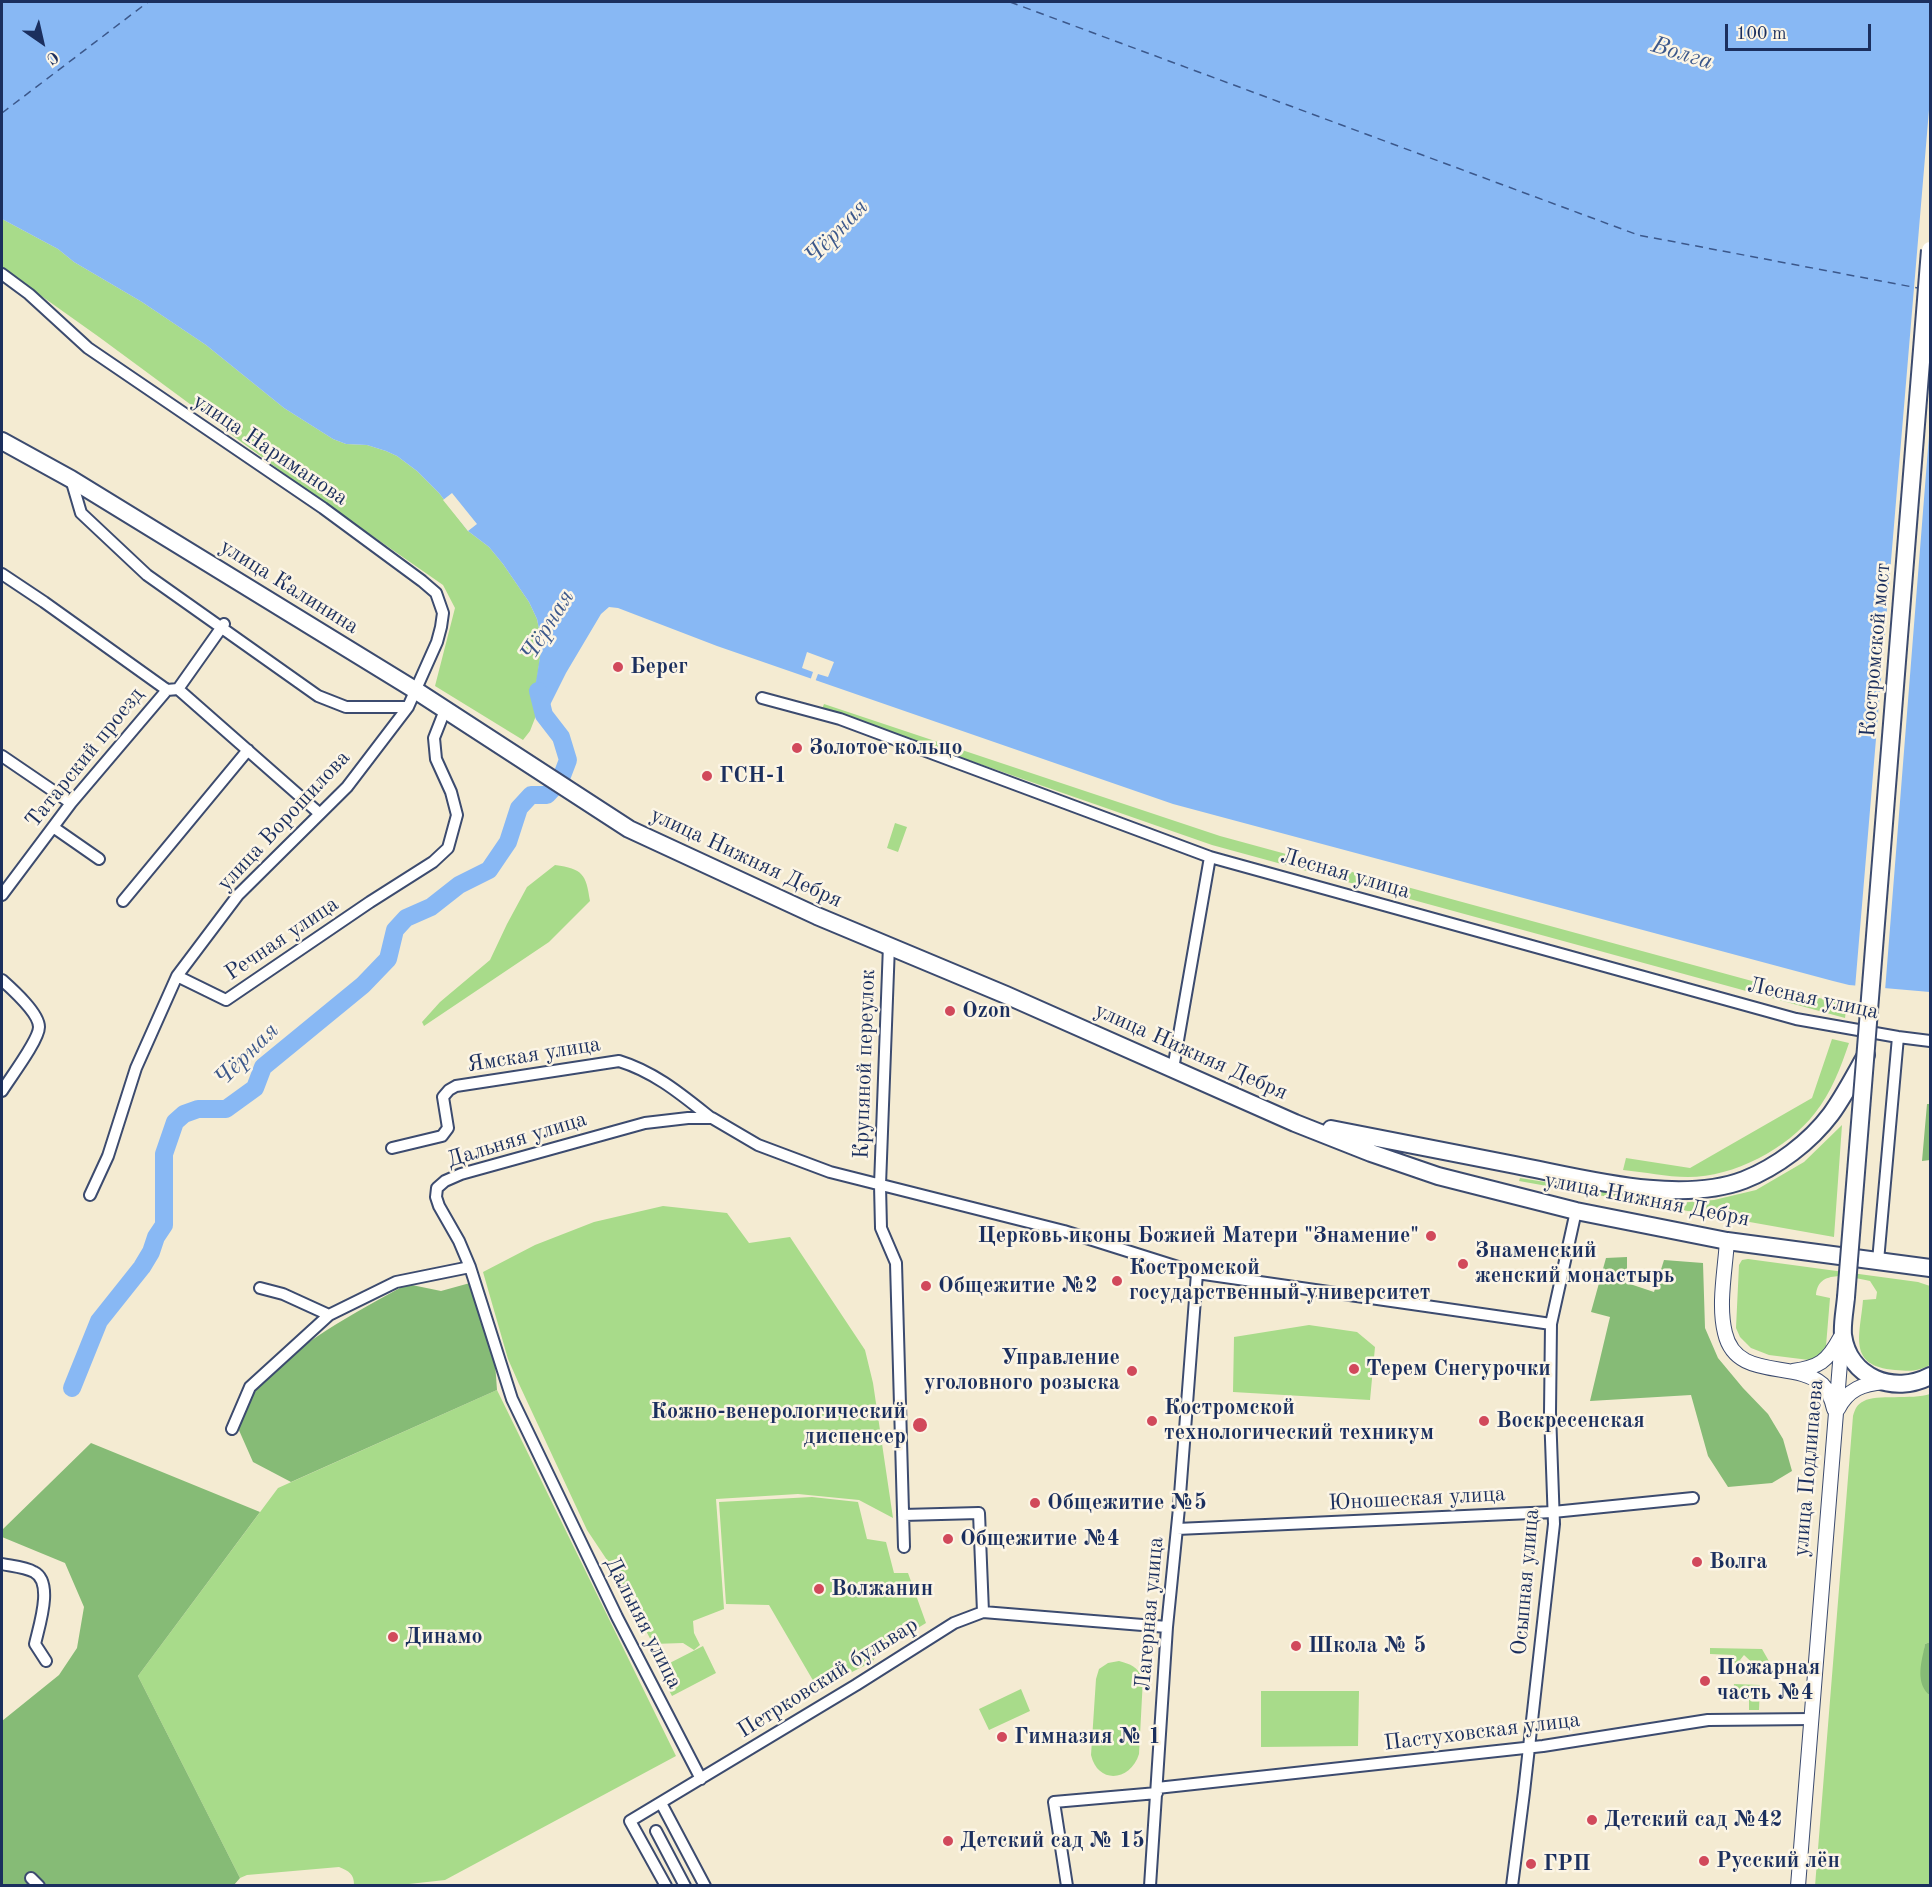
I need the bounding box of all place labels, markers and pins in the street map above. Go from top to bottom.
place label: Берег [630,654,688,680]
marker: Берег [611,660,625,674]
place label: Золотое кольцо [809,735,963,761]
marker: Золотое кольцо [790,741,804,755]
place label: ГСН-1 [719,763,787,789]
marker: ГСН-1 [700,769,714,783]
place label: Ozon [962,998,1011,1024]
marker: Ozon [943,1004,957,1018]
place label: Церковь иконы Божией Матери "Знамение" [977,1223,1419,1249]
marker: Церковь иконы Божией Матери "Знамение" [1424,1229,1438,1243]
place label: Знаменский женский монастырь [1475,1238,1674,1290]
place label: Костромской государственный университет [1129,1255,1430,1306]
marker: Знаменский женский монастырь [1456,1257,1470,1271]
place label: Общежитие №2 [938,1273,1098,1299]
marker: Костромской государственный университет [1110,1274,1124,1288]
marker: Общежитие №2 [919,1279,933,1293]
place label: Управление уголовного розыска [924,1345,1120,1396]
place label: Терем Cнегурочки [1366,1356,1551,1382]
marker: Терем Cнегурочки [1347,1362,1361,1376]
marker: Управление уголовного розыска [1125,1364,1139,1378]
place label: Костромской технологический техникум [1164,1395,1434,1446]
place label: Кожно-венерологический диспенсер [651,1399,906,1450]
place label: Воскресенская [1496,1408,1645,1434]
marker: Костромской технологический техникум [1145,1414,1159,1428]
marker: Воскресенская [1477,1414,1491,1428]
marker: Кожно-венерологический диспенсер [911,1416,929,1434]
place label: Общежитие №5 [1047,1490,1207,1516]
marker: Общежитие №5 [1028,1496,1042,1510]
place label: Общежитие №4 [960,1526,1120,1552]
marker: Общежитие №4 [941,1532,955,1546]
place label: Волга [1709,1549,1767,1575]
marker: Волга [1690,1555,1704,1569]
place label: Волжанин [831,1576,933,1602]
marker: Волжанин [812,1582,826,1596]
place label: Динамо [405,1624,483,1650]
marker: Динамо [386,1630,400,1644]
place label: Школа № 5 [1308,1633,1426,1659]
marker: Школа № 5 [1289,1639,1303,1653]
place label: Пожарная часть №4 [1717,1655,1820,1706]
marker: Пожарная часть №4 [1698,1674,1712,1688]
place label: Гимназия № 1 [1014,1724,1161,1750]
marker: Гимназия № 1 [995,1730,1009,1744]
place label: Детский сад №42 [1604,1807,1783,1833]
marker: Детский сад №42 [1585,1813,1599,1827]
place label: Детский сад № 15 [960,1828,1145,1854]
marker: Детский сад № 15 [941,1834,955,1848]
place label: Русский лён [1716,1848,1840,1874]
place label: ГРП [1543,1851,1591,1877]
marker: Русский лён [1697,1854,1711,1868]
marker: ГРП [1524,1857,1538,1871]

